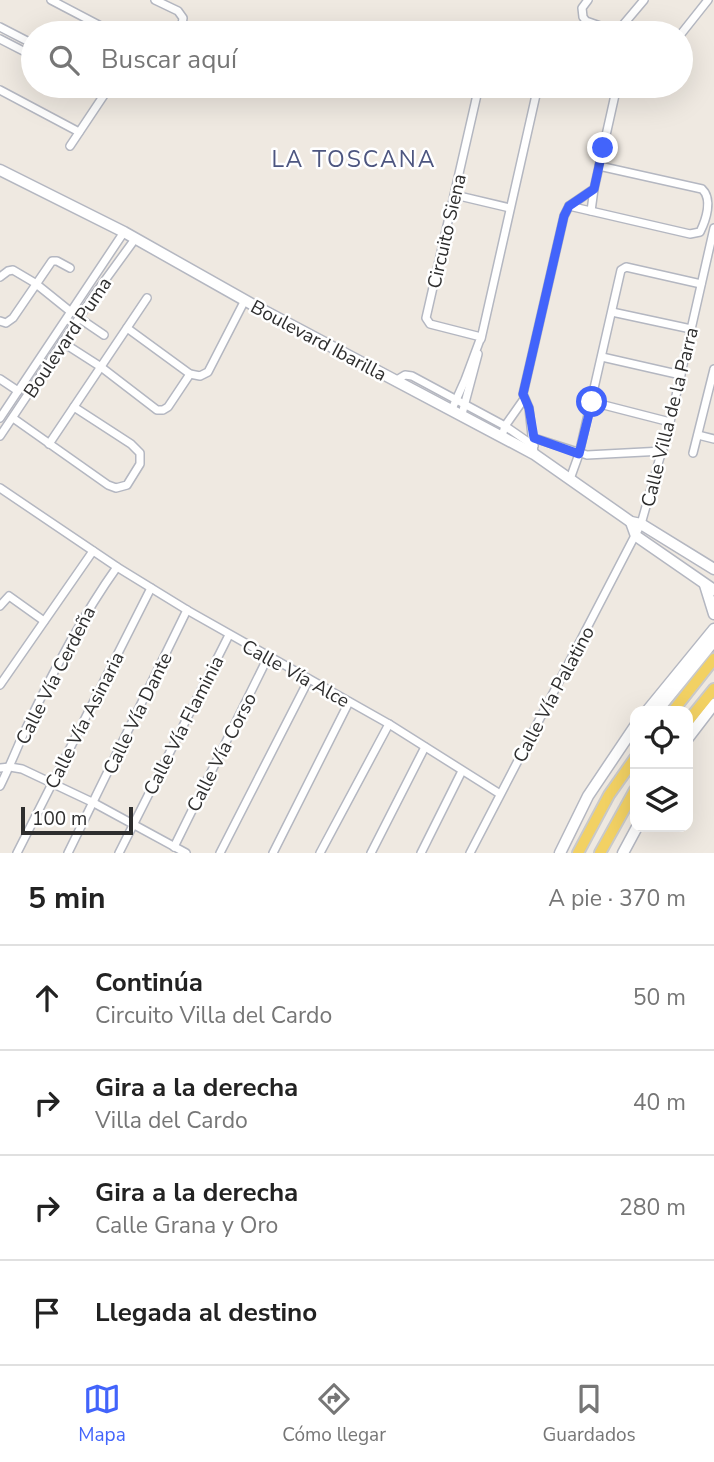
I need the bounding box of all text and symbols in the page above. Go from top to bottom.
search box [21,21,693,98]
icon: search [45,41,83,79]
text: Buscar aquí [101,42,237,77]
route end [587,132,618,163]
district label: LA TOSCANA [272,144,436,175]
street label: Circuito Siena [421,171,473,291]
street label: Boulevard Puma [18,272,118,403]
street label: Boulevard Ibarilla [246,294,391,388]
street label: Calle Villa de la Parra [635,325,705,510]
route start [576,386,607,417]
street label: Calle Vía Cerdeña [10,602,102,749]
street label: Calle Vía Palatino [507,622,601,767]
street label: Calle Vía Alce [237,634,354,714]
street label: Calle Vía Asinaria [39,647,131,793]
street label: Calle Vía Dante [97,648,179,779]
street label: Calle Vía Flaminia [138,651,230,800]
street label: Calle Vía Corso [181,689,263,816]
map controls [630,706,693,832]
button: locate [630,706,693,769]
button: layers [630,769,693,832]
scale bar [21,804,133,836]
text: 100 m [32,806,87,832]
text: 5 min [28,878,106,919]
text: A pie · 370 m [548,883,686,914]
text: Continúa [95,965,203,1000]
icon: ahead [28,979,66,1017]
text: 50 m [633,982,686,1013]
text: Circuito Villa del Cardo [95,1000,332,1031]
text: Gira a la derecha [95,1070,298,1105]
icon: right [28,1084,66,1122]
text: 40 m [633,1087,686,1118]
text: Villa del Cardo [95,1105,248,1136]
text: Gira a la derecha [95,1175,298,1210]
icon: right [28,1189,66,1227]
text: 280 m [619,1192,686,1223]
text: Calle Grana y Oro [95,1210,278,1241]
icon: arrive [28,1294,66,1332]
text: Llegada al destino [95,1295,317,1330]
tab: Mapa [78,1380,126,1448]
tab: Cómo llegar [282,1380,386,1448]
tab: Guardados [543,1380,636,1448]

